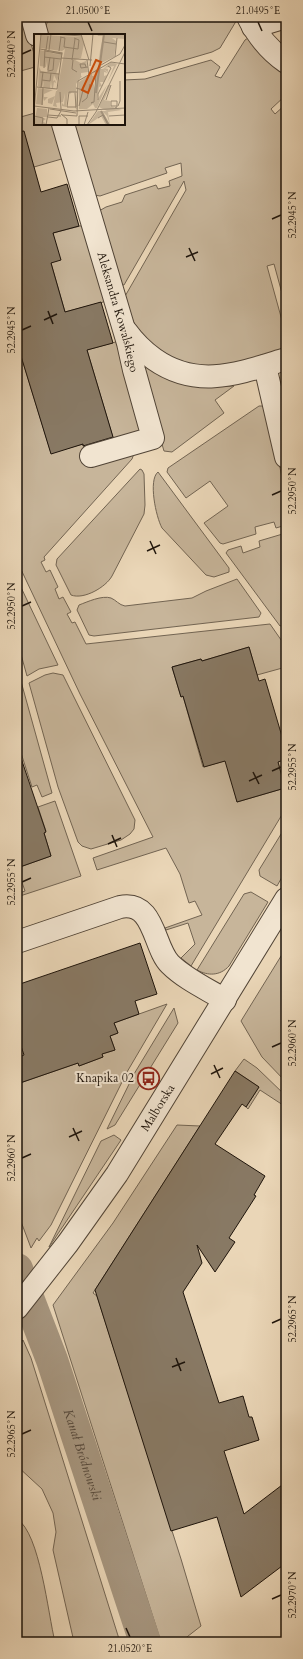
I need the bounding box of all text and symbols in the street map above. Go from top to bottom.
text: 21.0500°E [66,4,110,18]
text: 21.0495°E [236,4,280,18]
text: 52.2940°N [5,30,19,77]
inset map [34,34,125,125]
text: 52.2945°N [286,191,300,238]
street label: Aleksandra Kowalskiego [93,250,142,374]
text: 52.2945°N [5,306,19,353]
text: 52.2950°N [286,467,300,514]
text: 52.2950°N [5,582,19,629]
text: 52.2955°N [286,743,300,790]
text: 52.2955°N [5,858,19,905]
text: 52.2960°N [286,1019,300,1066]
bus stop icon: Knapika 02 [136,1065,162,1091]
place label: Knapika 02 [76,1070,134,1086]
street label: Malborska [137,1080,179,1134]
text: 52.2960°N [5,1134,19,1181]
text: 52.2965°N [286,1295,300,1342]
water label: Kanał Bródnowski [59,1407,106,1503]
text: 52.2965°N [5,1410,19,1457]
text: 52.2970°N [286,1571,300,1618]
text: 21.0520°E [108,1642,152,1656]

